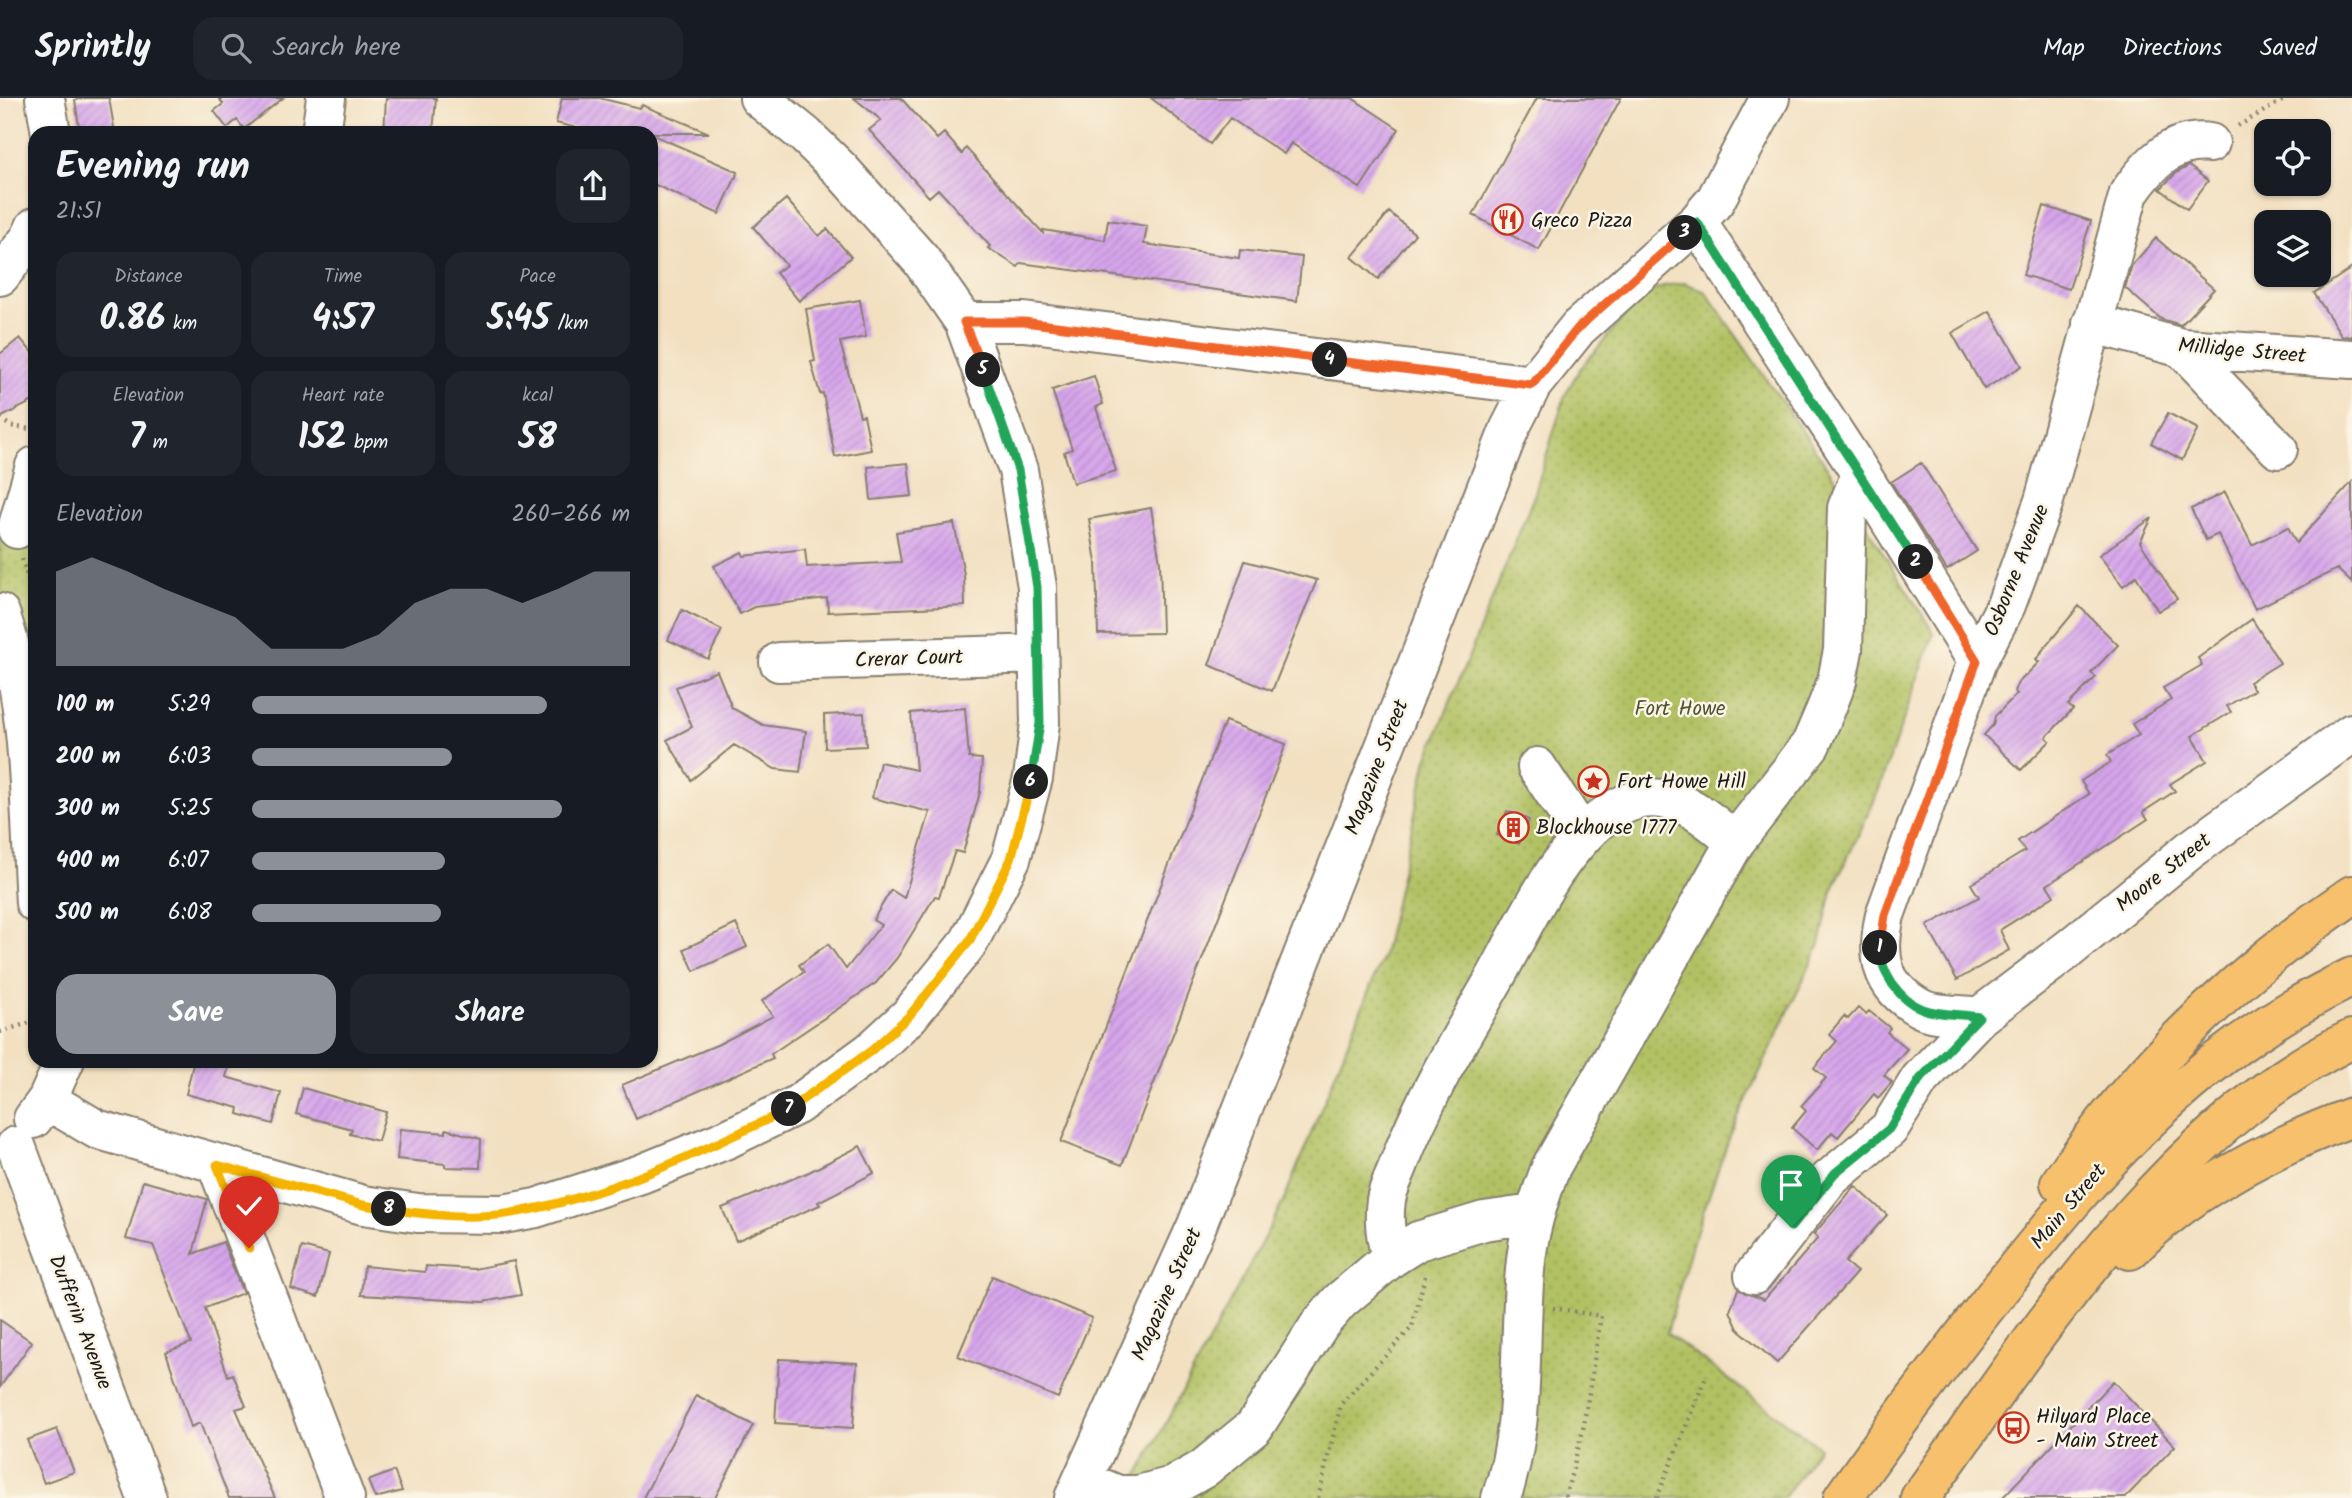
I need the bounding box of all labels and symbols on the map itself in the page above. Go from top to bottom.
restaurant icon: Greco Pizza [1491,203,1525,237]
place label: Greco Pizza [1531,205,1632,238]
pin: 3 [1668,216,1702,250]
street label: Millidge Street [2176,329,2308,374]
pin: 4 [1312,342,1348,378]
pin: 5 [965,352,1000,388]
street label: Osborne Avenue [1976,499,2059,642]
pin: 2 [1898,545,1934,580]
street label: Crerar Court [854,641,965,678]
park label: Fort Howe [1634,693,1726,726]
street label: Magazine Street [1336,694,1419,840]
pin: 6 [1014,764,1048,800]
place icon: Fort Howe Hill [1577,764,1611,798]
place label: Fort Howe Hill [1617,766,1746,799]
building icon: Blockhouse 1777 [1496,810,1530,844]
place label: Blockhouse 1777 [1536,812,1678,845]
street label: Moore Street [2109,825,2220,921]
pin: 1 [1862,930,1898,966]
pin: 7 [772,1091,806,1126]
pin [1761,1155,1821,1227]
street label: Main Street [2023,1156,2116,1258]
pin [219,1176,279,1248]
pin: 8 [372,1192,406,1226]
street label: Magazine Street [1123,1222,1212,1367]
street label: Dufferin Avenue [39,1250,121,1395]
place label: Hilyard Place - Main Street [2036,1401,2159,1458]
bus stop icon: Hilyard Place - Main Street [1996,1411,2030,1445]

